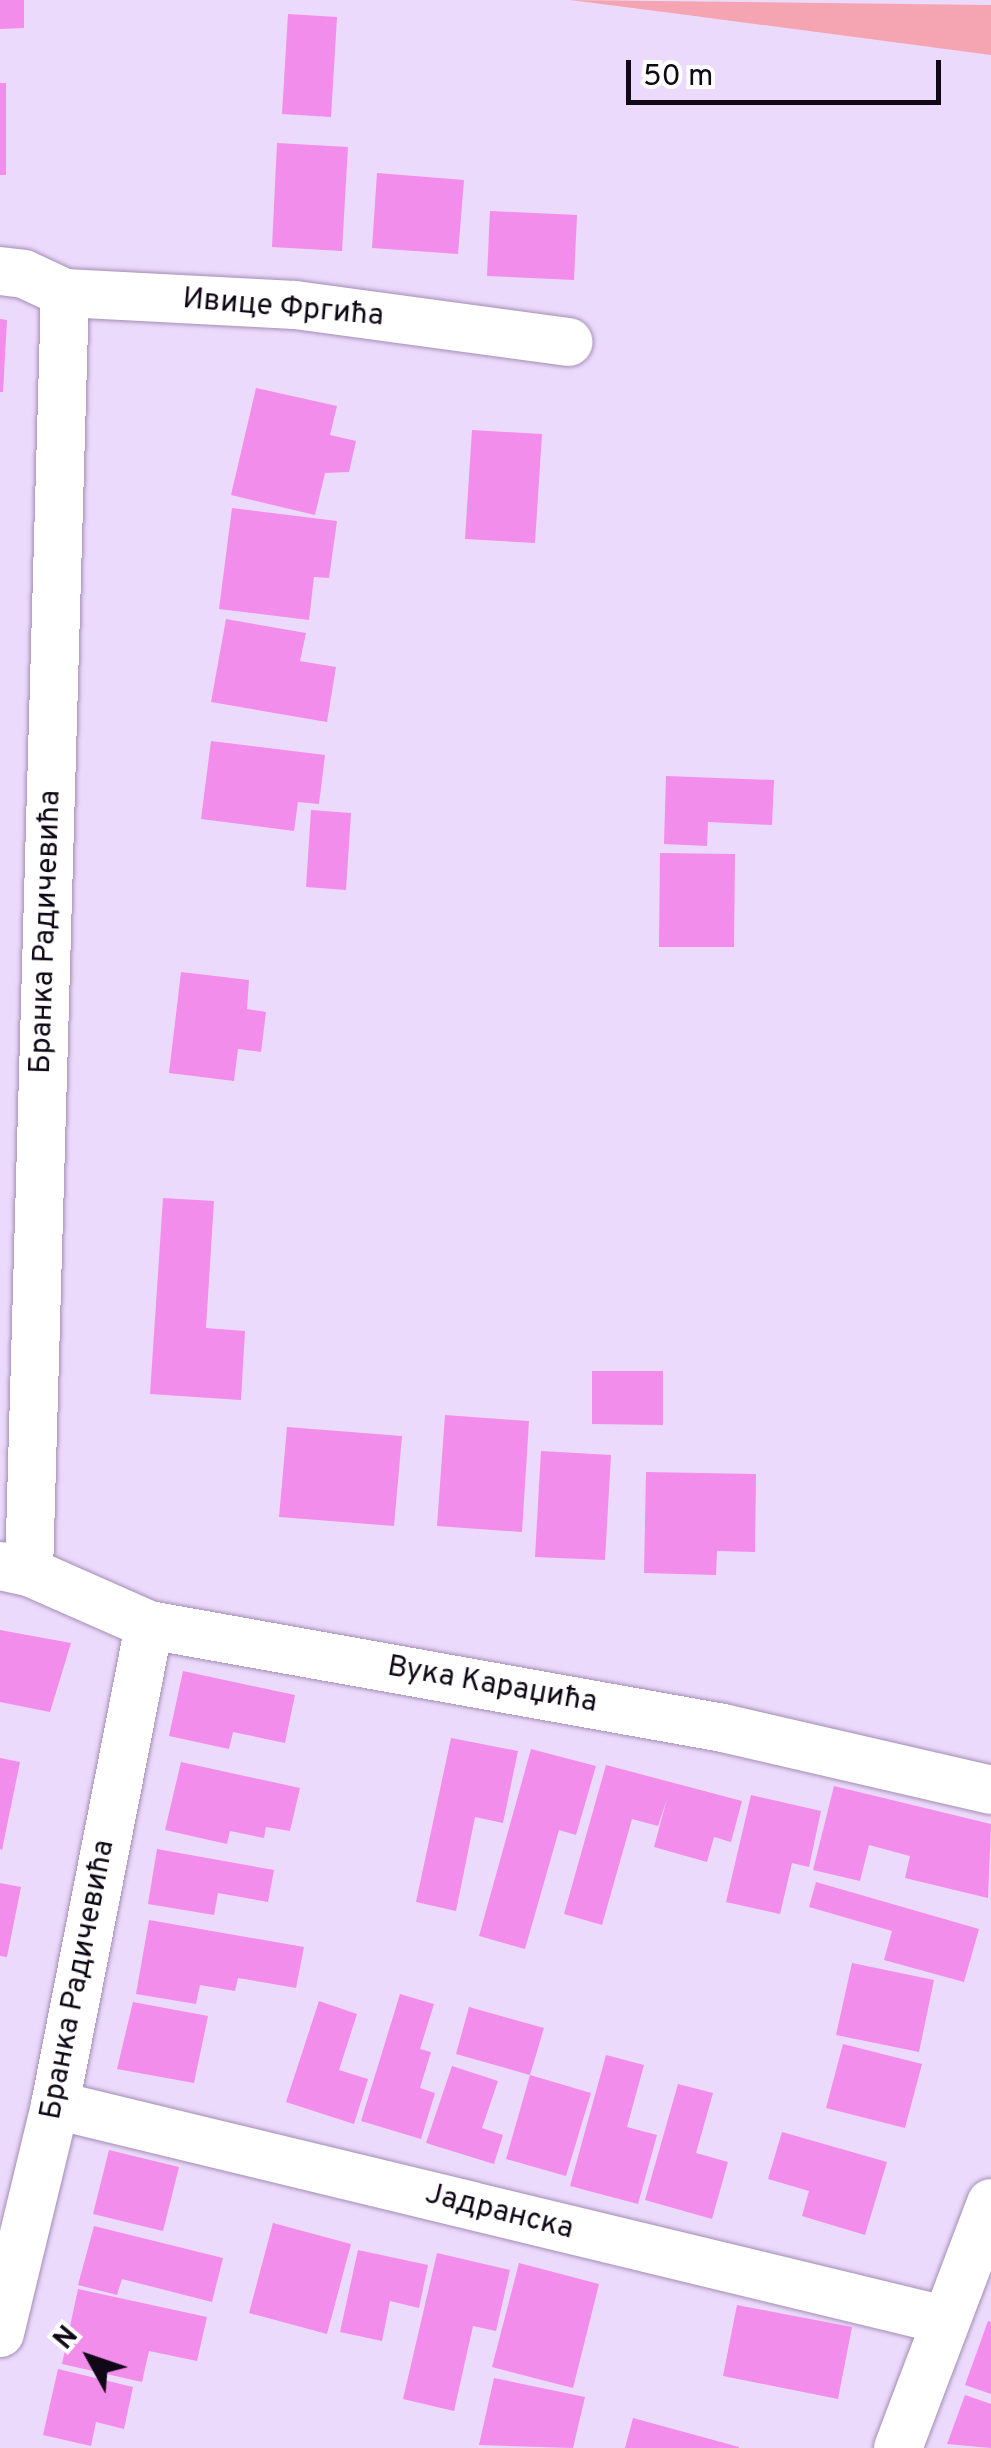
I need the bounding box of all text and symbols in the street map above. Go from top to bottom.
scale bar [631,40,946,102]
text: 50 m [643,59,713,96]
street label: Ивице Фргића [181,282,385,336]
street label: Бранка Радичевића [24,789,70,1075]
street label: Вука Караџића [384,1650,600,1722]
street label: Бранка Радичевића [34,1837,124,2123]
street label: Јадранска [421,2177,577,2249]
north arrow [40,2308,140,2408]
text: N [47,2319,87,2358]

